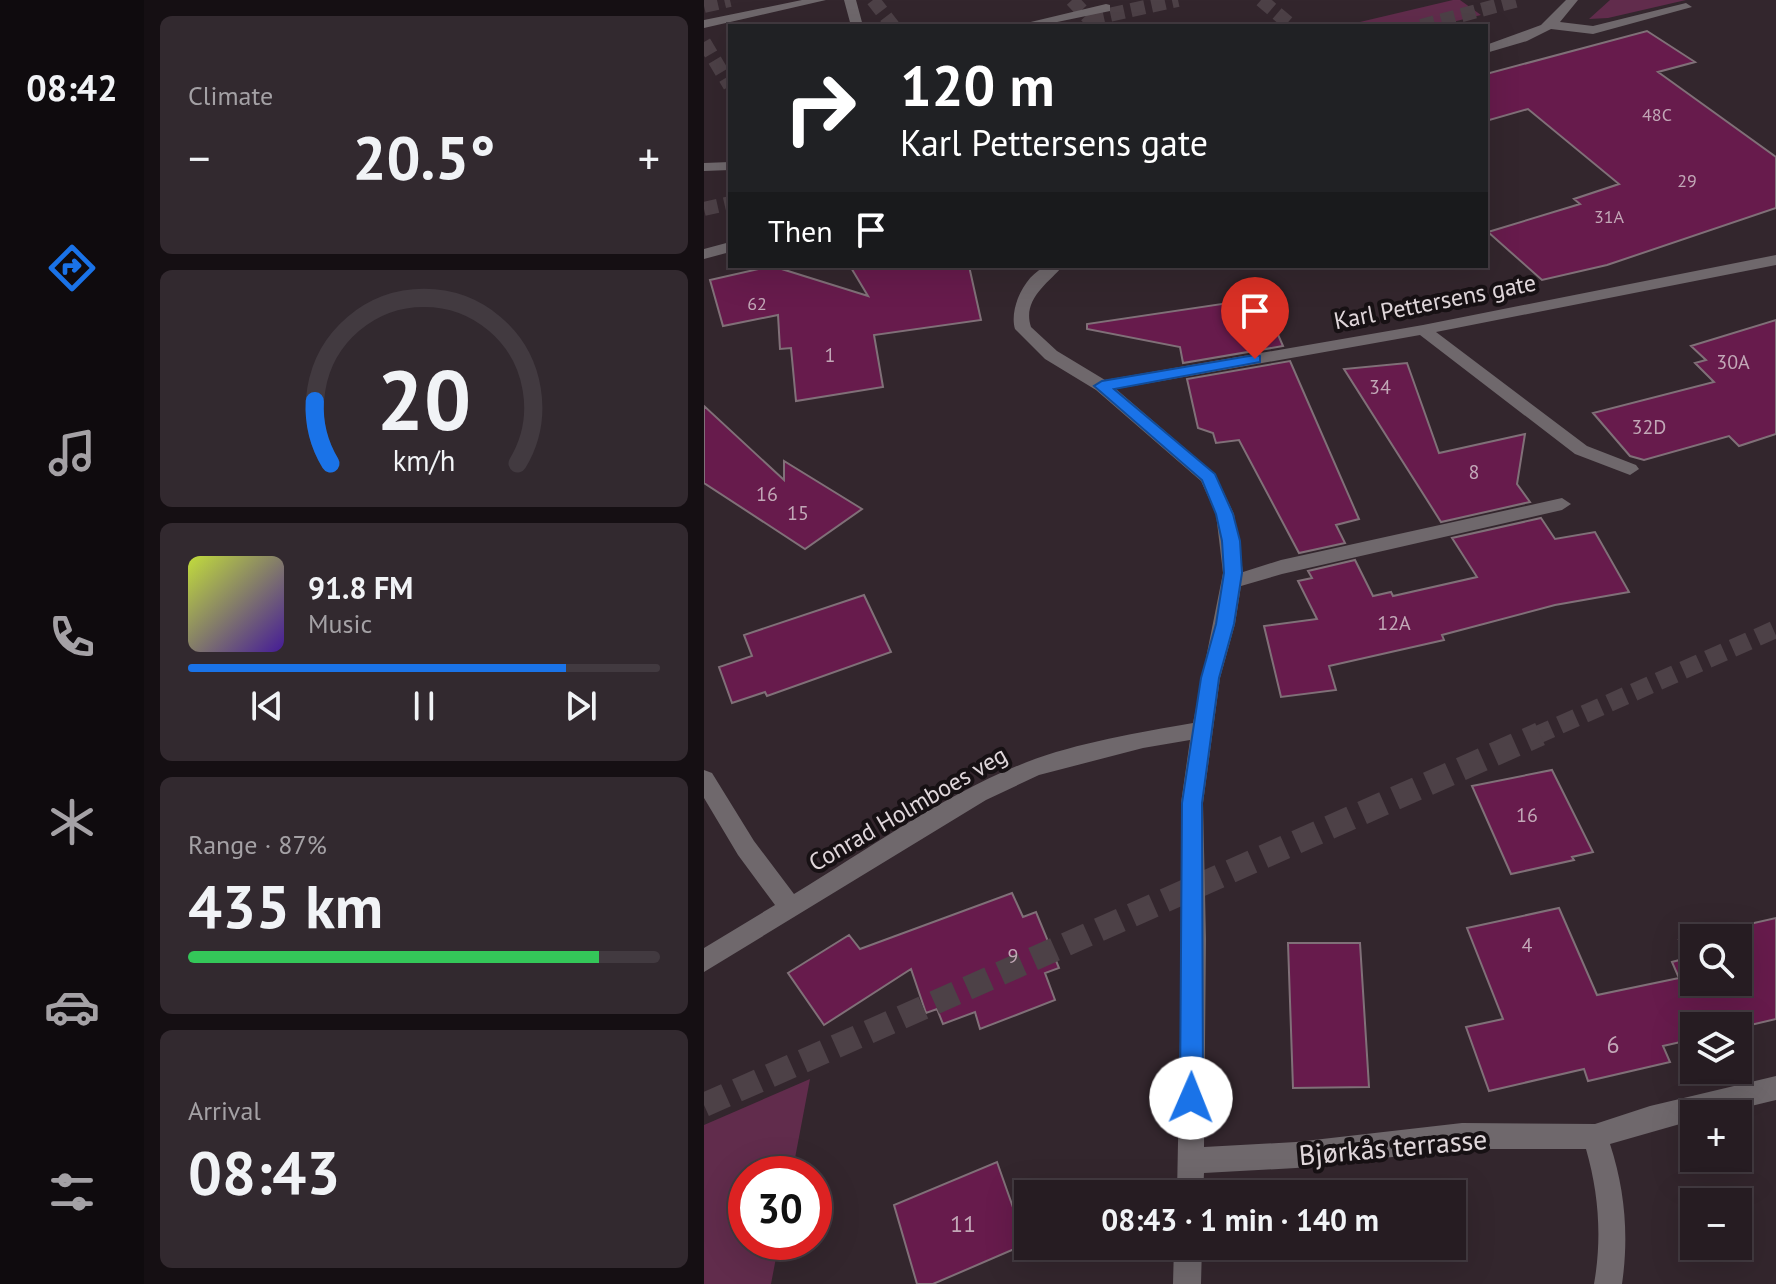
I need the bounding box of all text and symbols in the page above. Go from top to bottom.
text: 120 m [900,49,1055,121]
icon: right [768,56,872,160]
text: 08:42 [26,64,118,111]
text: Climate [188,79,273,112]
house number: 48C [1642,103,1672,126]
text: 20.5° [352,118,496,196]
text: Karl Pettersens gate [900,119,1208,166]
text: − [188,129,210,186]
text: + [638,129,660,186]
house number: 29 [1677,169,1697,192]
house number: 31A [1594,205,1625,228]
icon: arrive [849,208,893,252]
text: Then [768,211,833,250]
icon: directions [44,240,100,296]
street label: Karl Pettersens gate [1331,267,1539,336]
pin [1221,277,1289,359]
icon: arrive [1233,289,1277,333]
house number: 62 [747,292,767,315]
house number: 1 [825,342,835,368]
text: 20 [377,345,471,453]
house number: 30A [1716,349,1750,375]
house number: 34 [1369,374,1391,400]
house number: 32D [1632,414,1666,440]
icon: music [44,425,100,481]
text: km/h [393,443,455,480]
house number: 8 [1469,459,1479,485]
house number: 16 [756,481,778,507]
house number: 15 [787,500,809,526]
text: 91.8 FM [308,568,413,607]
text: Music [308,607,372,640]
icon: phone [44,609,100,665]
house number: 12A [1377,610,1411,636]
icon: previous [245,684,289,728]
icon: pause [402,684,446,728]
icon: next [559,684,603,728]
street label: Conrad Holmboes veg [803,739,1013,878]
icon: climate [44,794,100,850]
house number: 16 [1516,802,1538,828]
text: Range · 87% [188,828,327,861]
text: 435 km [188,867,383,945]
map controls [1680,924,1752,1260]
button: search [1680,924,1752,996]
house number: 4 [1522,932,1533,958]
house number: 9 [1008,943,1018,969]
icon: car [44,979,100,1035]
button: layers [1680,1012,1752,1084]
house number: 6 [1606,1029,1620,1060]
position arrow [1149,1056,1233,1140]
text: Arrival [188,1094,261,1127]
button: + [1680,1100,1752,1172]
street label: Bjørkås terrasse [1297,1120,1489,1173]
text: 08:43 [188,1133,340,1211]
speed limit sign: 30 [728,1156,832,1260]
icon: filters [44,1164,100,1220]
button: − [1680,1188,1752,1260]
text: 08:43 · 1 min · 140 m [1101,1200,1379,1239]
house number: 11 [950,1208,976,1239]

